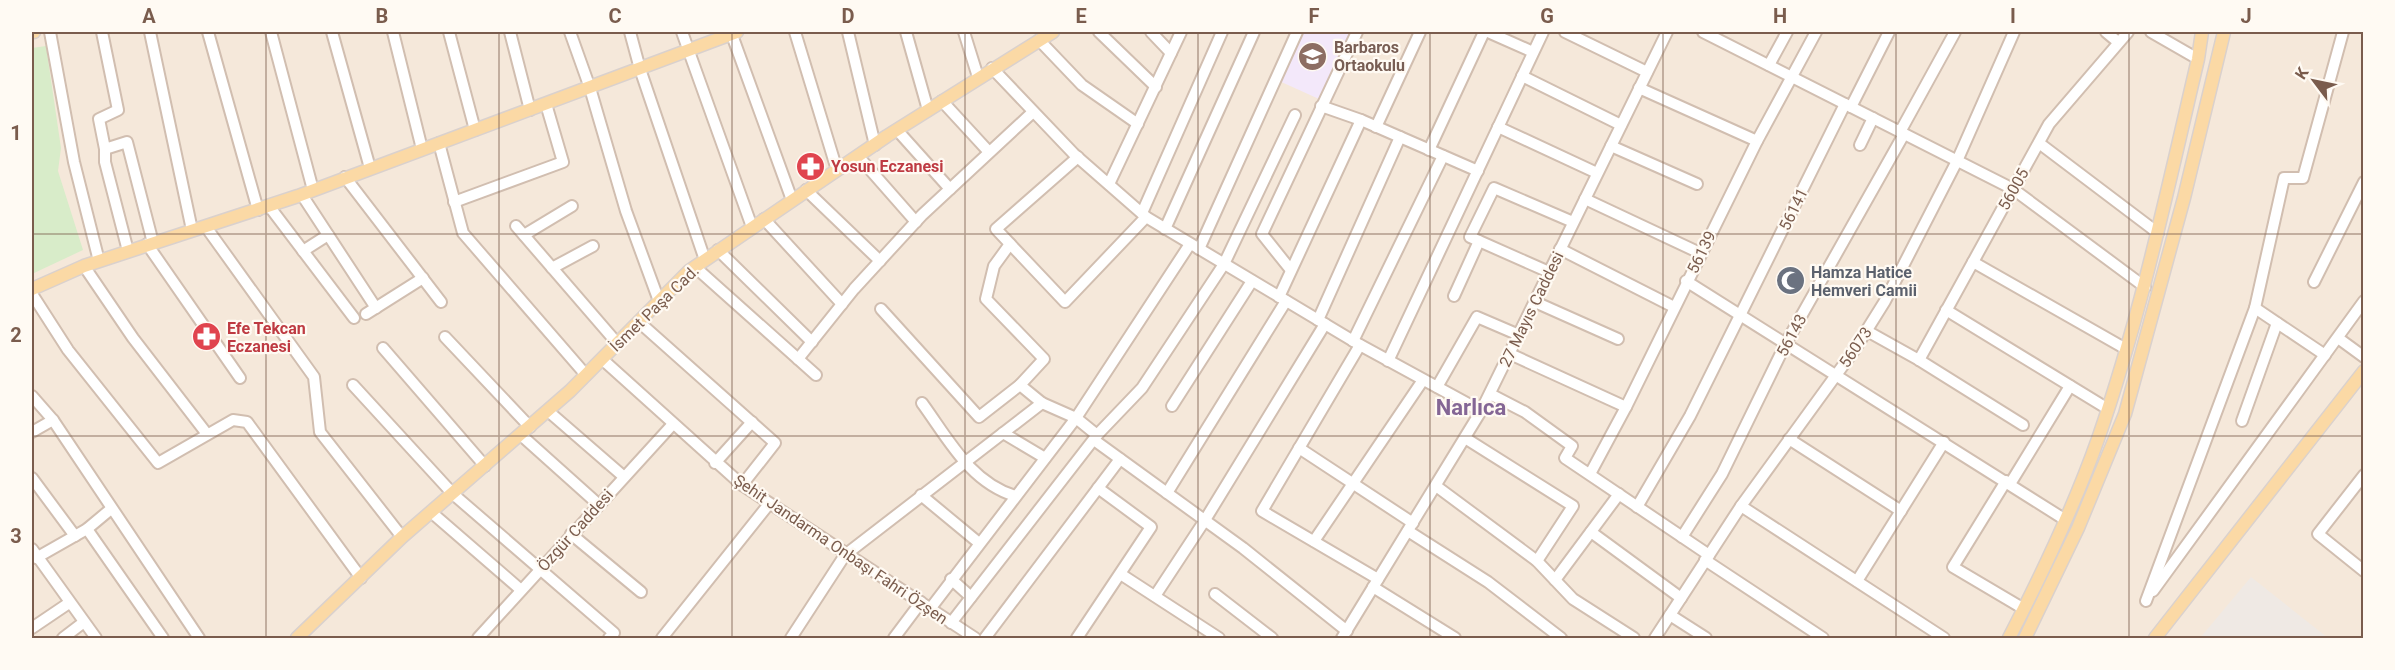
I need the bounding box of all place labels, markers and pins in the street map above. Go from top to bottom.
place label: Barbaros Ortaokulu [1334,38,1405,75]
school or university icon: Barbaros Ortaokulu [1297,40,1329,72]
pharmacy icon: Yosun Eczanesi [794,150,826,182]
place label: Yosun Eczanesi [831,157,944,176]
place label: Hamza Hatice Hemveri Camii [1811,263,1917,300]
mosque icon: Hamza Hatice Hemveri Camii [1774,265,1806,297]
place label: Efe Tekcan Eczanesi [227,319,306,356]
pharmacy icon: Efe Tekcan Eczanesi [190,321,222,353]

